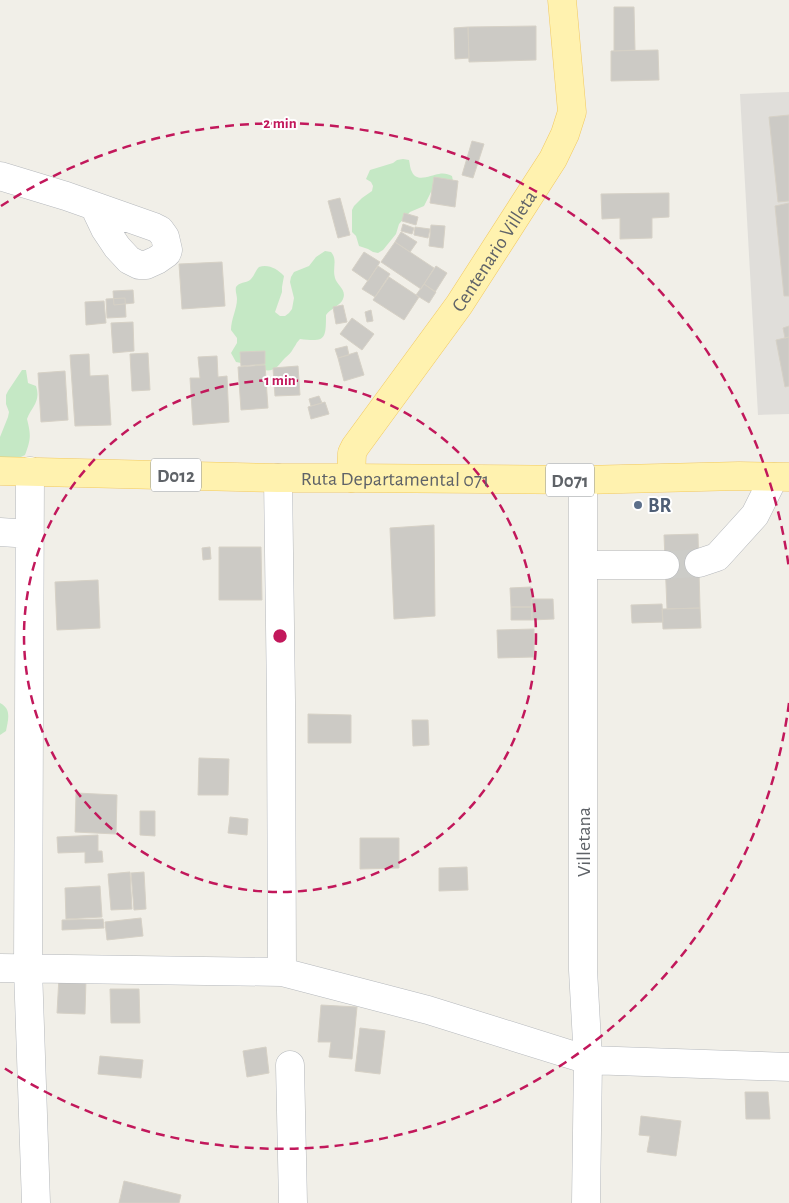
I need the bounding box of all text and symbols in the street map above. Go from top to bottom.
text: 2 min [263,116,297,131]
street label: Centenario Villeta [448,187,541,316]
text: 1 min [264,373,296,388]
road number: D012 [151,458,201,492]
road number: D071 [546,464,594,496]
street label: Ruta Departamental 071 [301,469,489,490]
place label: BR [648,496,672,516]
marker: BR [632,499,644,511]
centre of rings [271,627,289,645]
street label: Villetana [574,807,594,877]

